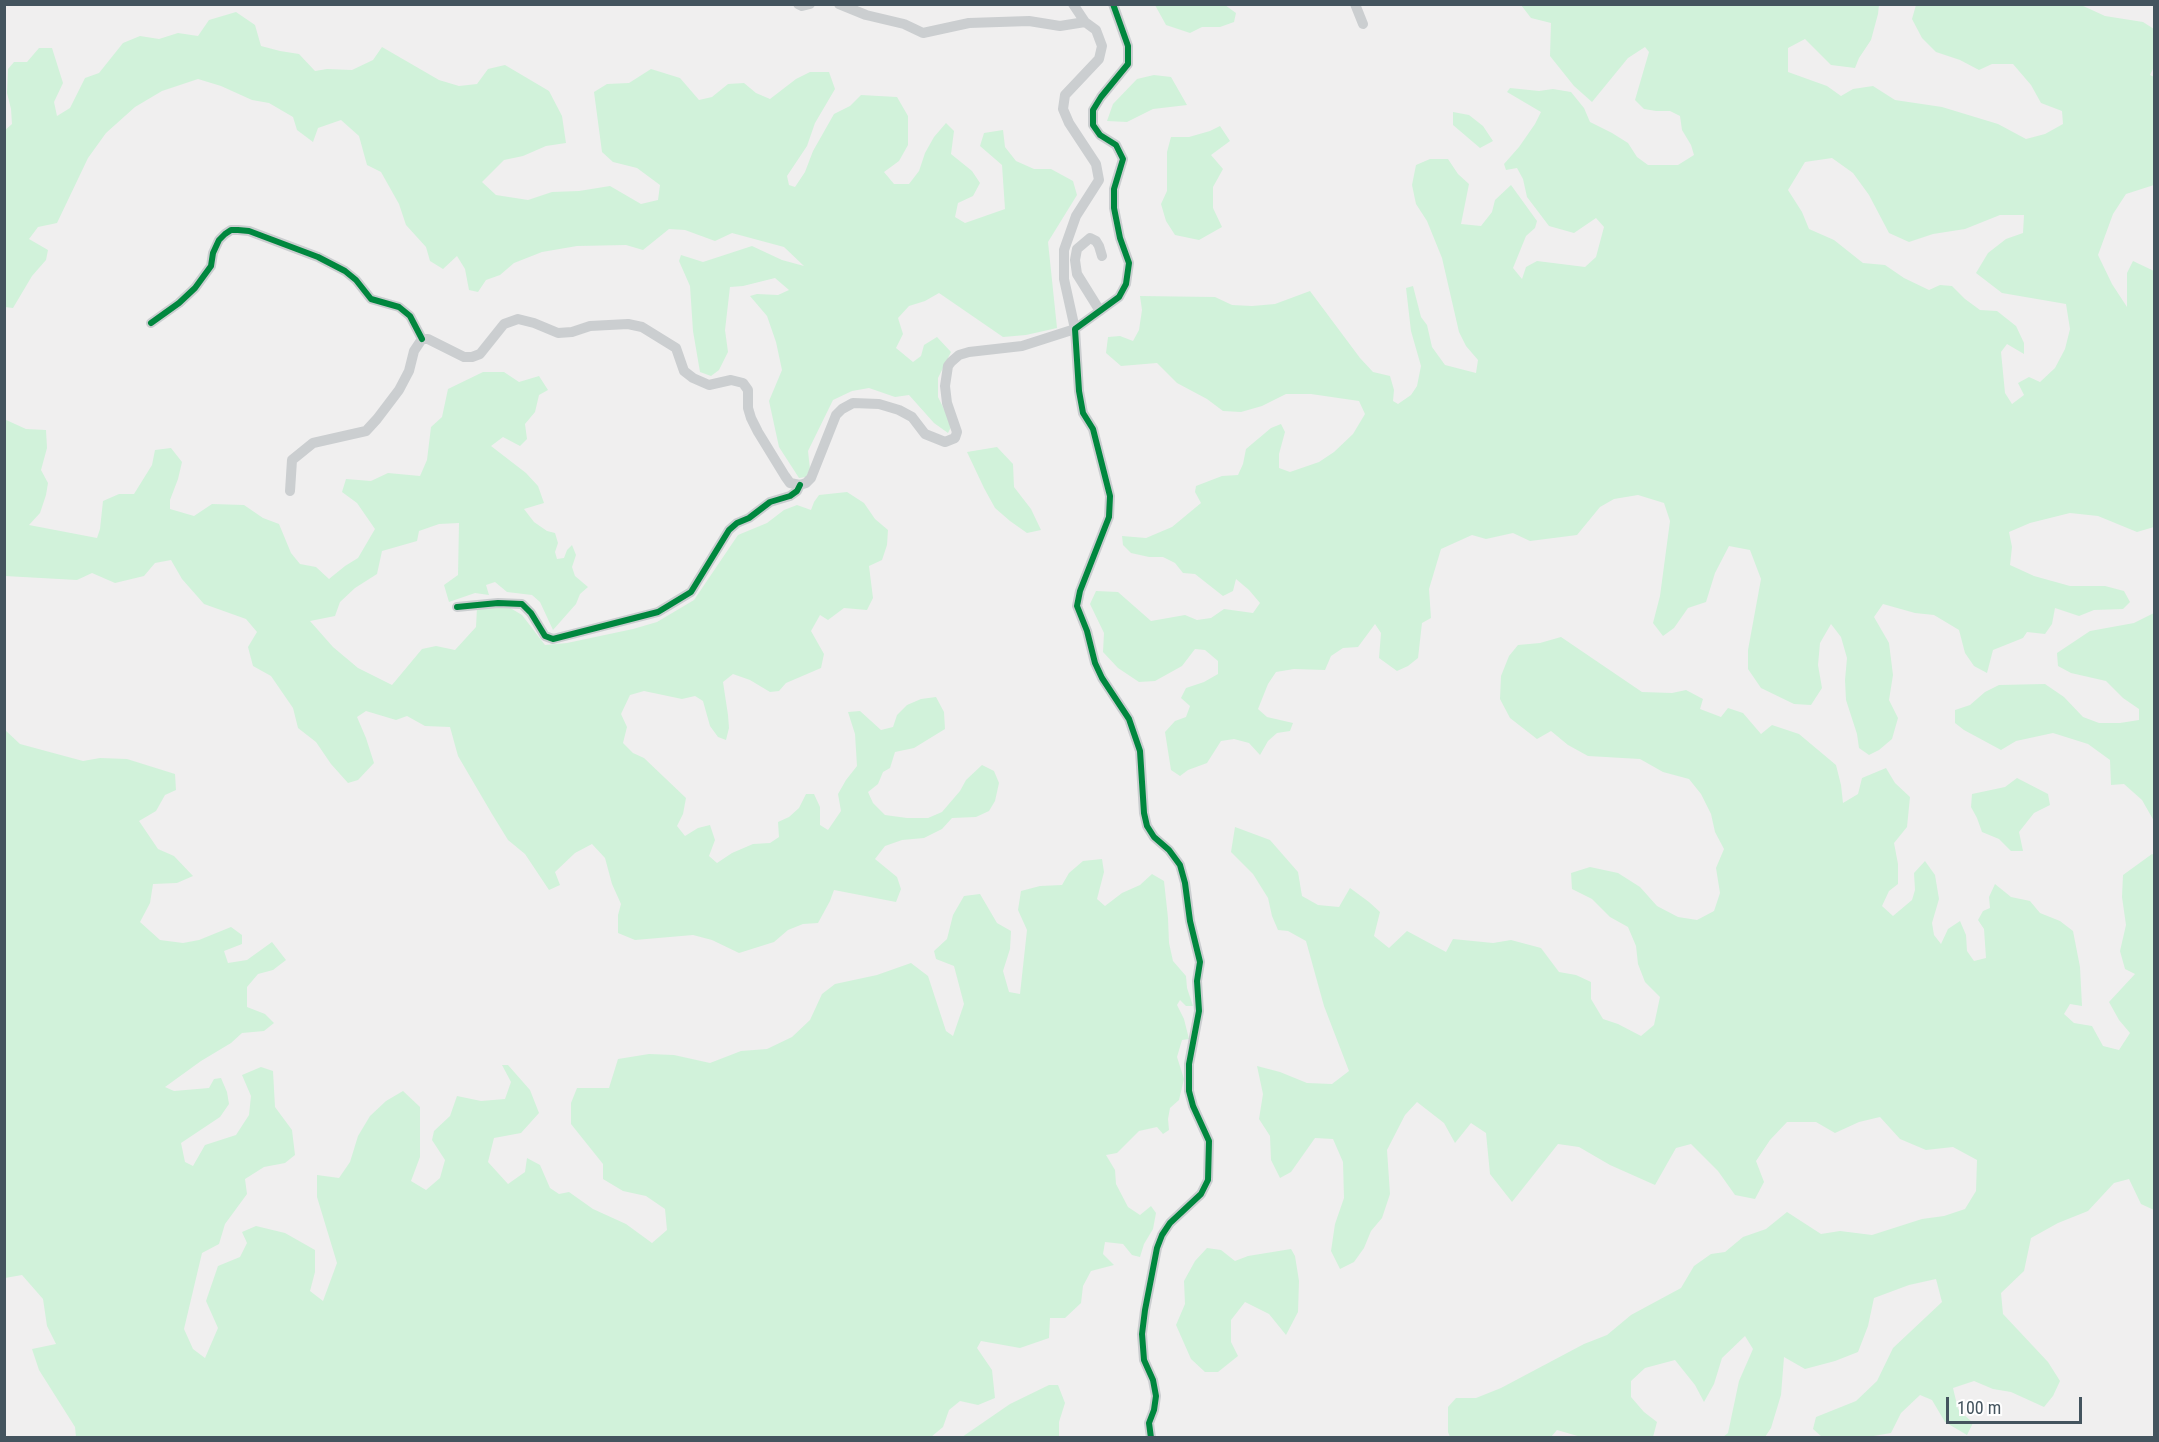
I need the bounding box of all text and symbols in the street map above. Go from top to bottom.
scale bar [1949,1385,2086,1423]
text: 100 m [1957,1397,2001,1418]

